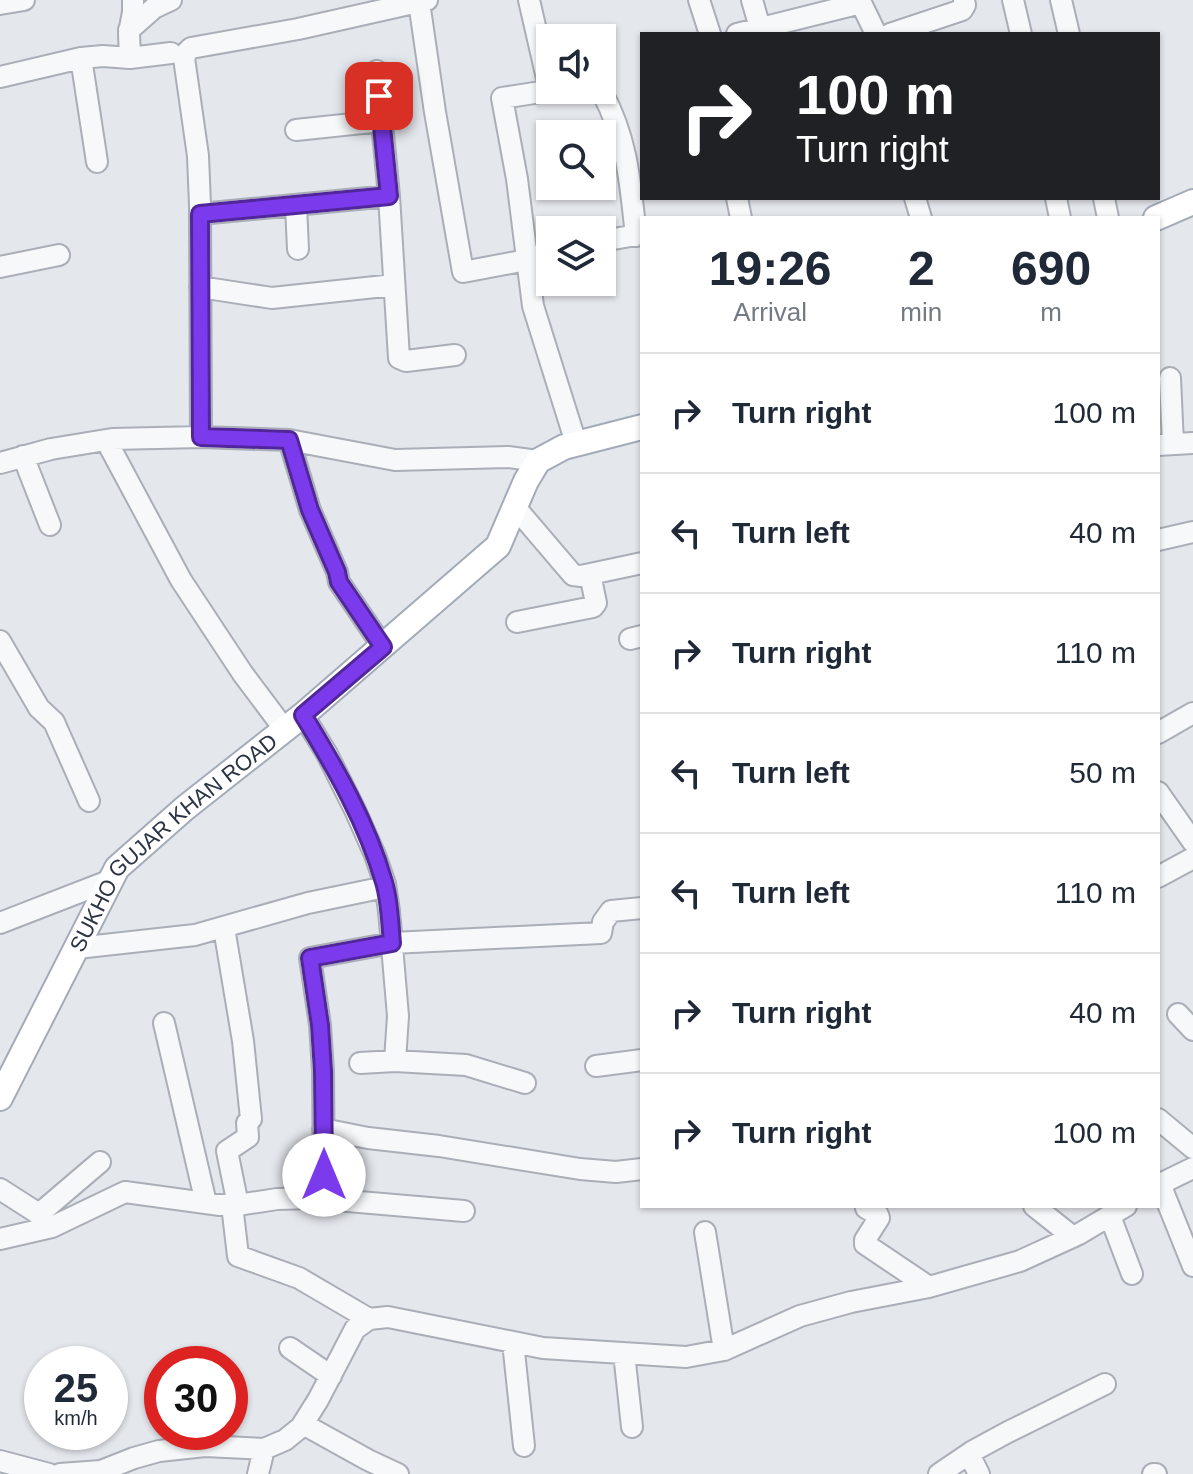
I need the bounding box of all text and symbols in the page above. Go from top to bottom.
map controls [536,24,616,296]
button: sound [536,24,616,104]
pin [345,62,413,130]
text: 100 m [796,63,955,126]
icon: right [664,64,768,168]
icon: arrive [357,74,401,118]
button: search [536,120,616,200]
text: Turn right [796,129,949,170]
button: layers [536,216,616,296]
text: 19:26 [709,242,832,295]
text: 2 [908,242,935,295]
text: 690 [1011,242,1091,295]
text: Arrival [733,297,807,327]
text: min [900,297,942,327]
text: m [1040,297,1062,327]
icon: right [664,391,708,435]
text: Turn right [732,396,871,429]
text: 100 m [1053,396,1136,429]
icon: left [664,511,708,555]
text: Turn left [732,516,850,549]
text: 40 m [1069,516,1136,549]
icon: right [664,631,708,675]
text: Turn right [732,636,871,669]
text: 110 m [1055,636,1136,669]
street label: SUKHO GUJAR KHAN ROAD [65,728,282,956]
icon: left [664,751,708,795]
text: Turn left [732,756,850,789]
text: 50 m [1069,756,1136,789]
icon: left [664,871,708,915]
text: Turn left [732,876,850,909]
text: 110 m [1055,876,1136,909]
icon: right [664,991,708,1035]
text: Turn right [732,996,871,1029]
text: 40 m [1069,996,1136,1029]
icon: right [664,1111,708,1155]
text: Turn right [732,1116,871,1149]
text: 100 m [1053,1116,1136,1149]
position arrow [282,1133,366,1217]
speed limit sign: 30 [144,1346,248,1450]
text: 25 [54,1366,98,1410]
text: km/h [54,1407,98,1429]

